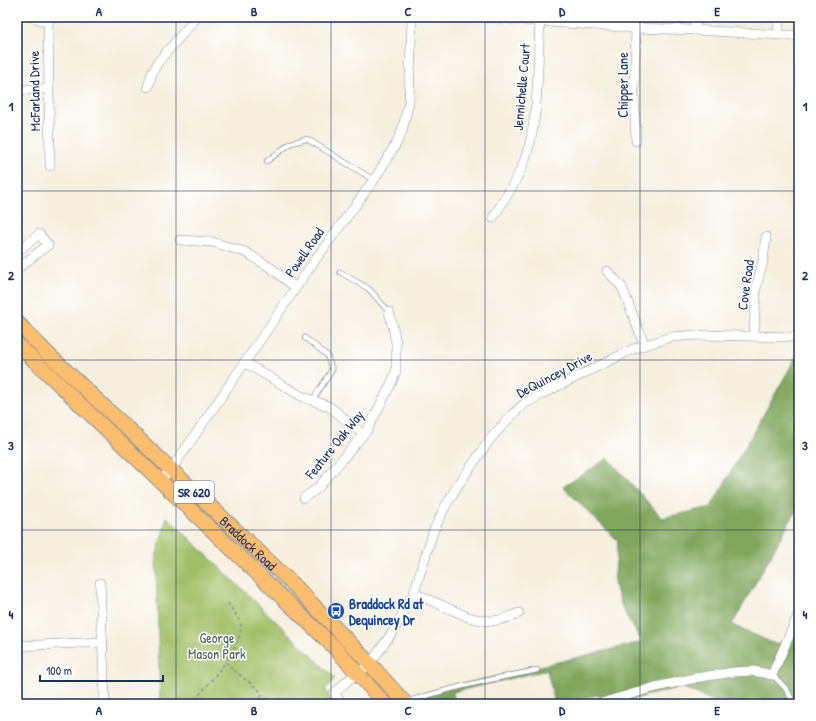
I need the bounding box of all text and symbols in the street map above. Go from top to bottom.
text: A [96,2,103,20]
text: B [251,2,258,20]
text: C [404,2,412,20]
text: D [559,2,566,20]
text: E [714,2,720,20]
street label: Jennichelle Court [508,42,534,131]
street label: McFarland Drive [24,50,44,131]
street label: Chipper Lane [613,52,633,118]
text: 1 [9,97,14,115]
text: 1 [803,97,808,115]
street label: Powell Road [280,223,328,281]
street label: Cove Road [732,258,758,311]
text: 2 [8,266,15,284]
text: 2 [802,266,809,284]
street label: DeQuincey Drive [513,346,596,403]
street label: Feature Oak Way [300,406,368,484]
text: 3 [8,436,14,454]
text: 3 [802,436,808,454]
road number: SR 620 [174,481,214,503]
street label: Braddock Road [216,511,282,574]
place label: Braddock Rd at Dequincey Dr [349,594,425,631]
bus stop icon: Braddock Rd at Dequincey Dr [326,601,346,621]
text: 4 [9,605,14,623]
text: 4 [803,605,808,623]
park label: George Mason Park [188,628,246,663]
scale bar [40,657,163,683]
text: 100 m [46,662,72,679]
text: A [96,701,103,719]
text: B [251,701,258,719]
text: C [404,701,412,719]
text: D [559,701,566,719]
text: E [714,701,720,719]

